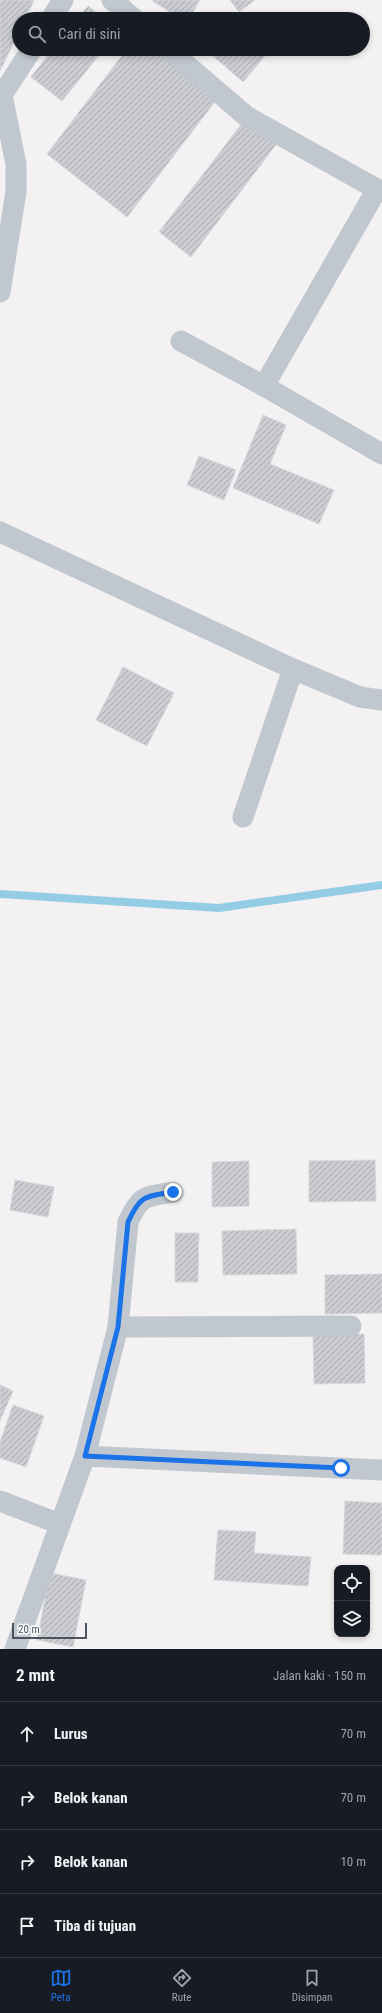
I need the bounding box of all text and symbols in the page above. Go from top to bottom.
search box [12,12,370,56]
icon: search [26,23,48,45]
text: Cari di sini [58,25,120,43]
route end [164,1183,182,1201]
route start [332,1459,350,1477]
map controls [334,1565,370,1637]
button: locate [334,1565,370,1601]
button: layers [334,1601,370,1637]
scale bar [12,1621,87,1640]
text: 20 m [18,1623,40,1636]
text: 2 mnt [16,1665,55,1685]
text: Jalan kaki · 150 m [273,1668,366,1683]
icon: ahead [16,1723,38,1745]
text: Lurus [54,1725,88,1743]
text: 70 m [340,1726,366,1741]
icon: right [16,1787,38,1809]
text: Belok kanan [54,1789,128,1807]
text: 70 m [340,1790,366,1805]
icon: right [16,1851,38,1873]
text: Belok kanan [54,1853,128,1871]
text: 10 m [340,1854,366,1869]
icon: arrive [16,1915,38,1937]
text: Tiba di tujuan [54,1917,136,1935]
tab: Peta [50,1967,72,2004]
tab: Rute [171,1967,193,2004]
tab: Disimpan [292,1967,332,2004]

